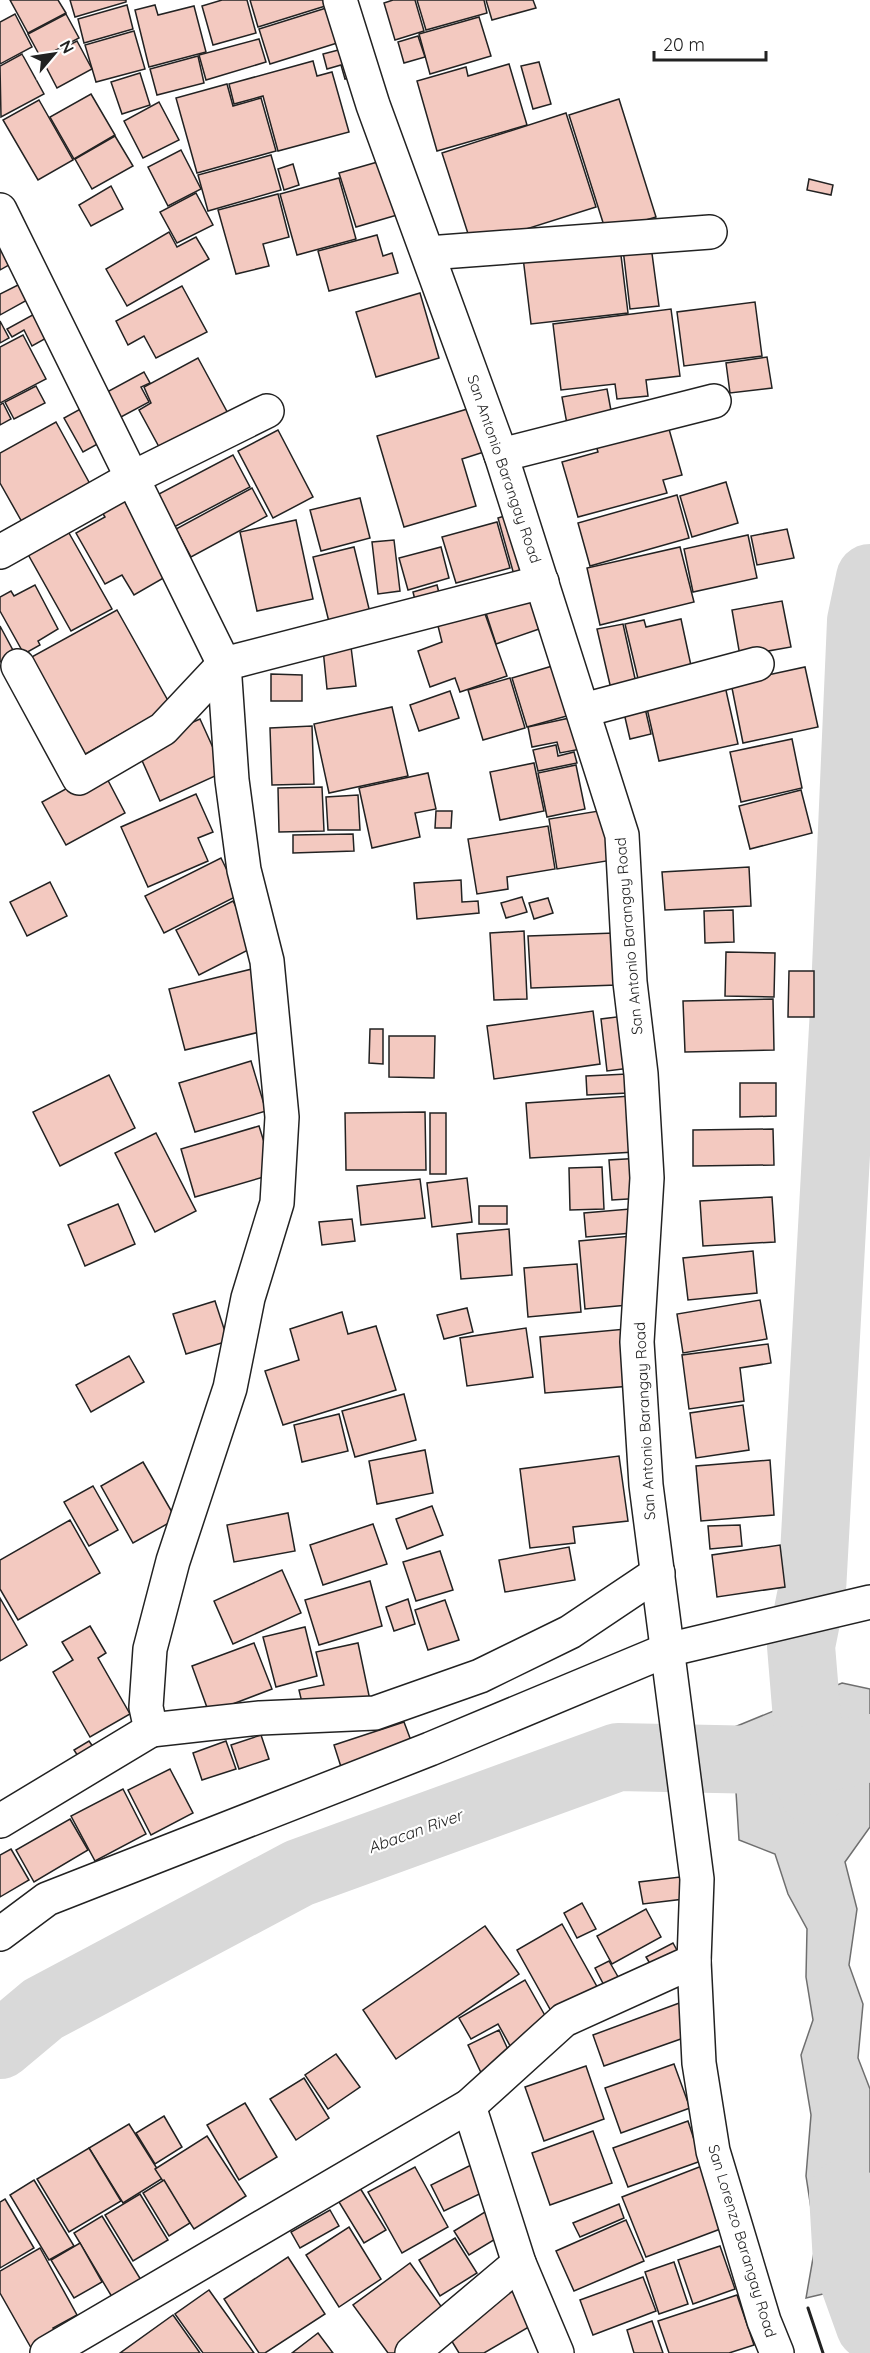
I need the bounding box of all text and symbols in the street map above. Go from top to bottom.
north arrow [24,24,84,84]
scale bar [654,24,766,62]
text: 20 m [663,33,705,56]
text: N [56,37,79,57]
street label: San Antonio Barangay Road [463,372,546,566]
street label: San Antonio Barangay Road [610,836,647,1036]
street label: San Antonio Barangay Road [630,1322,659,1520]
water label: Abacan River [365,1804,467,1857]
street label: San Lorenzo Barangay Road [704,2142,781,2340]

